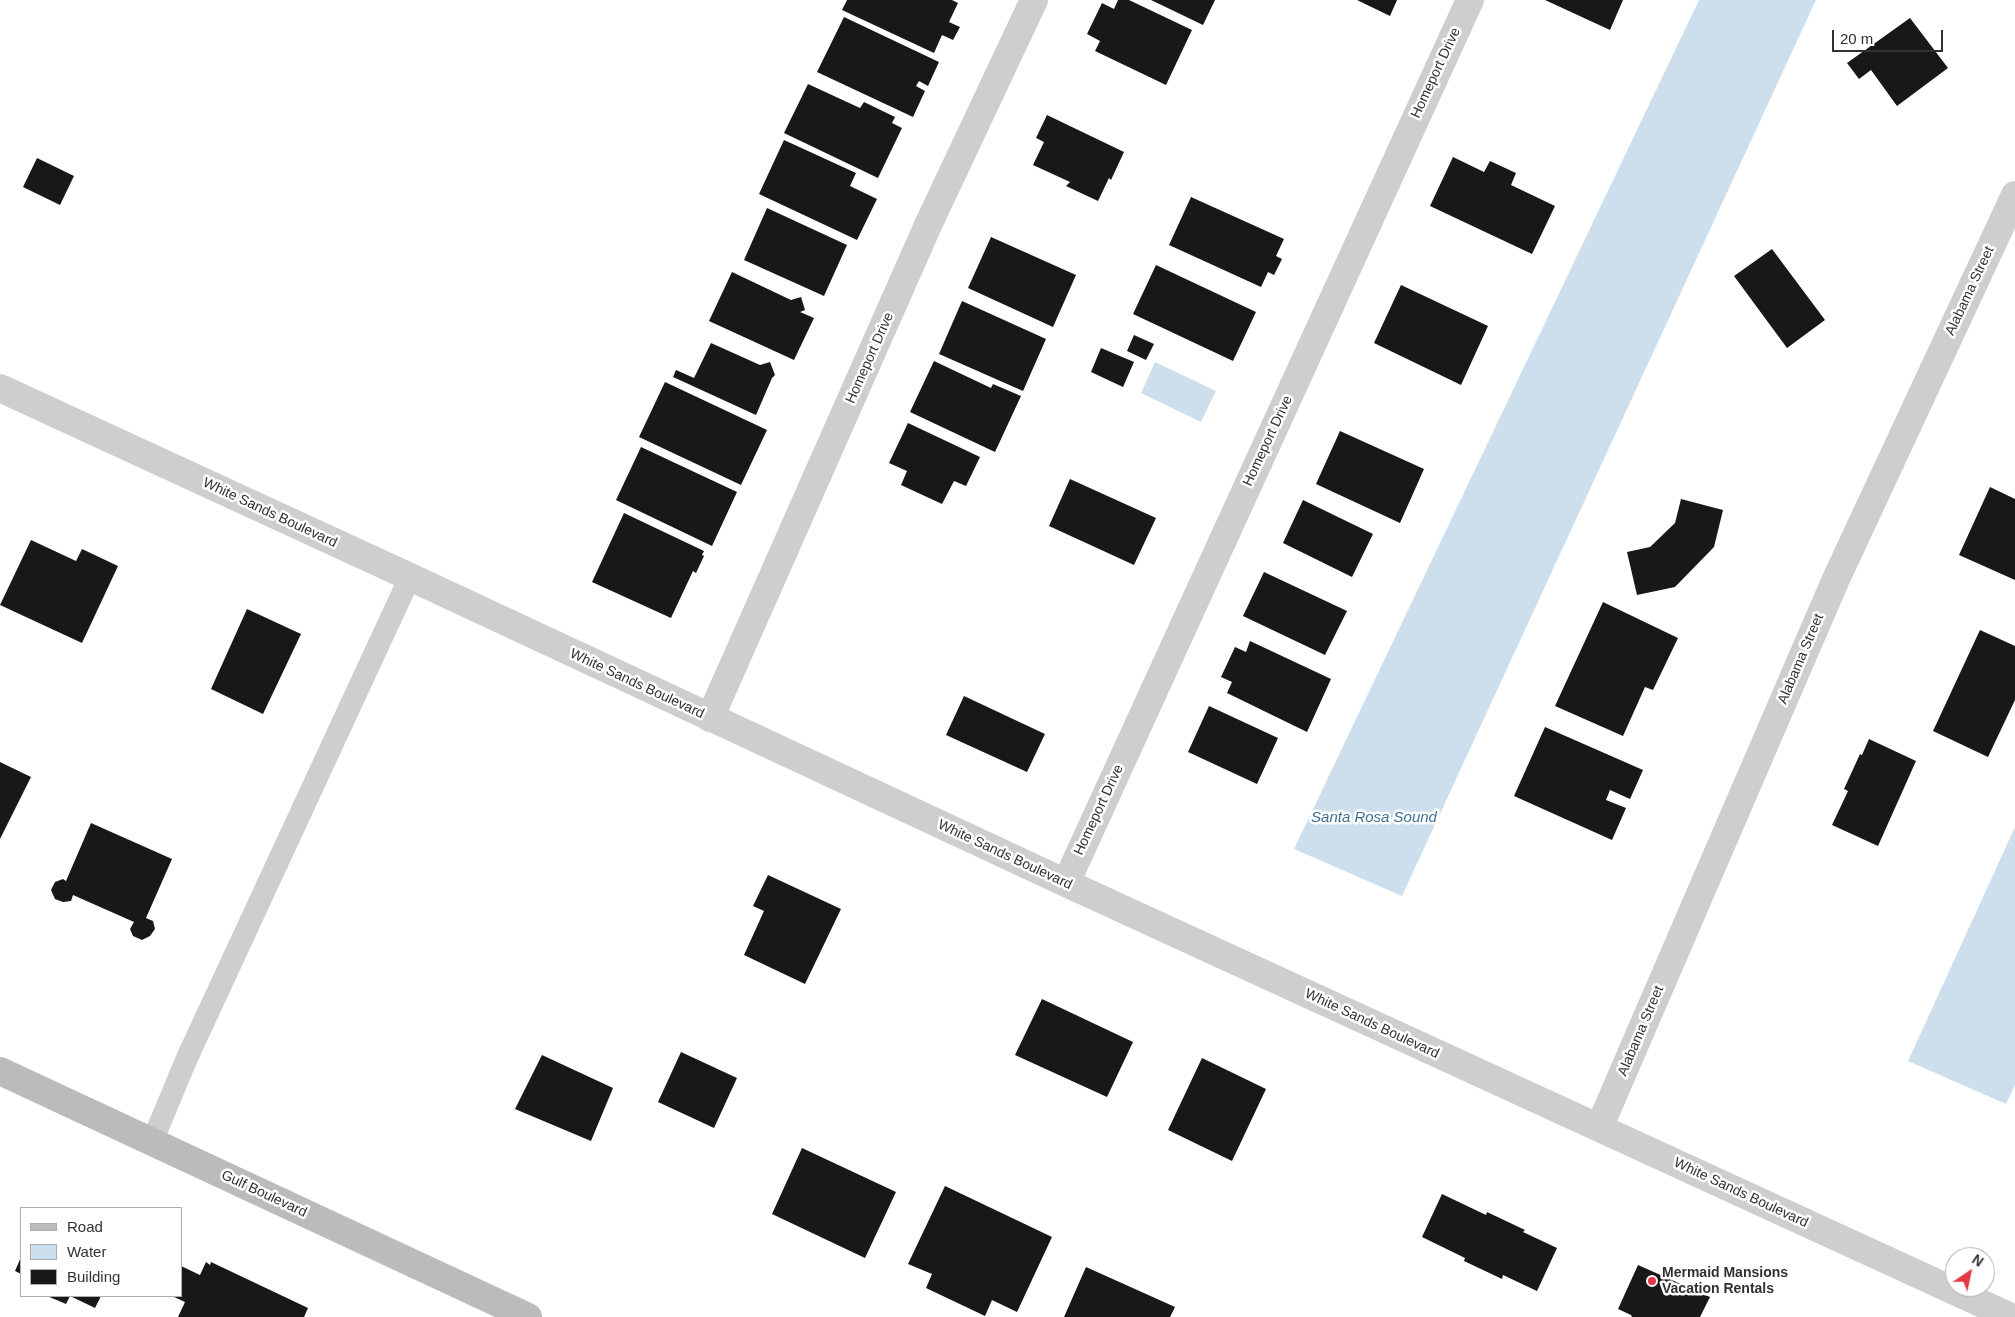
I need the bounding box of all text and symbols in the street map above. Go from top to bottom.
scale bar [1835,20,1946,52]
street label: Homeport Drive [1408,25,1464,121]
text: 20 m [1840,30,1873,47]
street label: Alabama Street [1942,244,1998,338]
street label: Homeport Drive [842,310,898,406]
street label: Homeport Drive [1240,393,1296,489]
street label: White Sands Boulevard [200,474,340,552]
street label: Alabama Street [1774,611,1828,707]
street label: White Sands Boulevard [567,645,707,723]
street label: Homeport Drive [1071,762,1127,858]
water label: Santa Rosa Sound [1311,809,1437,827]
street label: White Sands Boulevard [935,816,1075,894]
street label: Alabama Street [1614,983,1668,1079]
street label: White Sands Boulevard [1302,985,1442,1063]
street label: White Sands Boulevard [1671,1154,1811,1232]
street label: Gulf Boulevard [218,1167,310,1221]
legend [20,1207,182,1297]
text: Road [67,1218,103,1235]
text: Water [67,1243,106,1260]
north arrow [1945,1247,1995,1297]
text: N [1969,1251,1986,1270]
place label: Mermaid Mansions Vacation Rentals [1662,1265,1788,1298]
text: Building [67,1268,120,1285]
marker: Mermaid Mansions Vacation Rentals [1646,1275,1658,1287]

